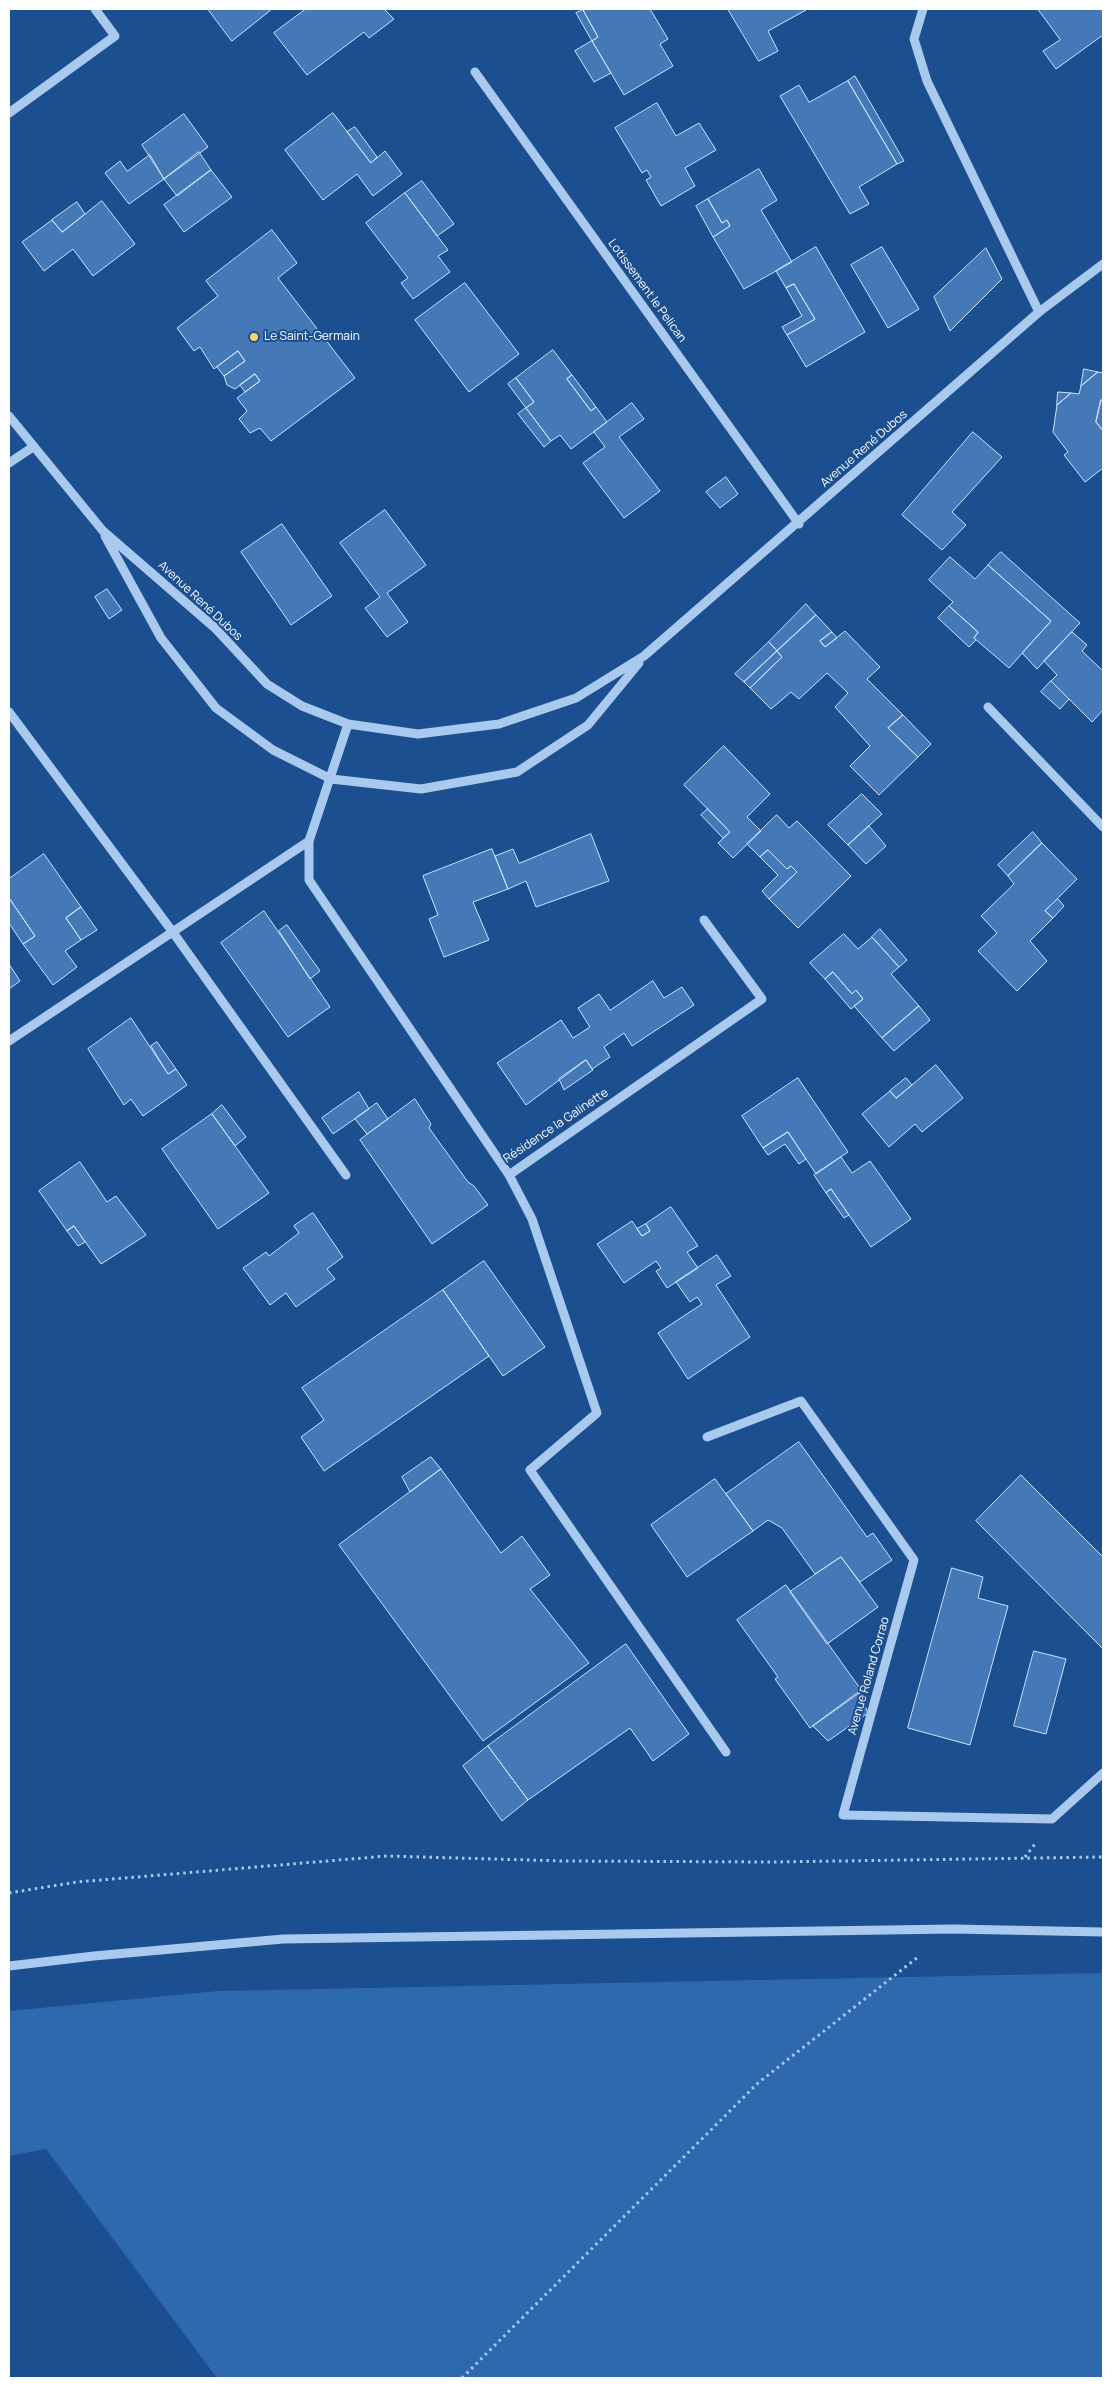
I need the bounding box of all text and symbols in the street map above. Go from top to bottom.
street label: Lotissement le Pelican [605,237,689,345]
place label: Le Saint-Germain [264,330,360,344]
marker: Le Saint-Germain [248,331,260,343]
street label: Avenue René Dubos [818,407,910,491]
street label: Avenue René Dubos [155,558,245,644]
street label: Résidence la Galinette [501,1086,611,1166]
street label: Avenue Roland Corrao [845,1615,893,1737]

